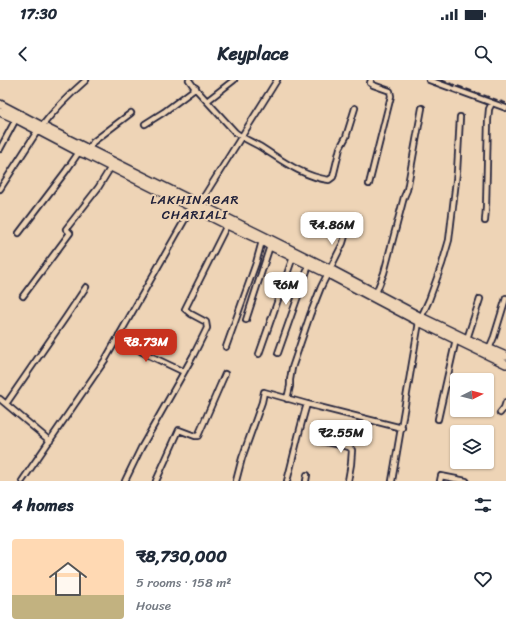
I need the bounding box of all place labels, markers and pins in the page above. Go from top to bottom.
pin: ₹4.86M [299,212,365,246]
pin: ₹6M [267,272,305,306]
pin: ₹8.73M [113,329,179,363]
pin: ₹2.55M [308,420,374,454]

